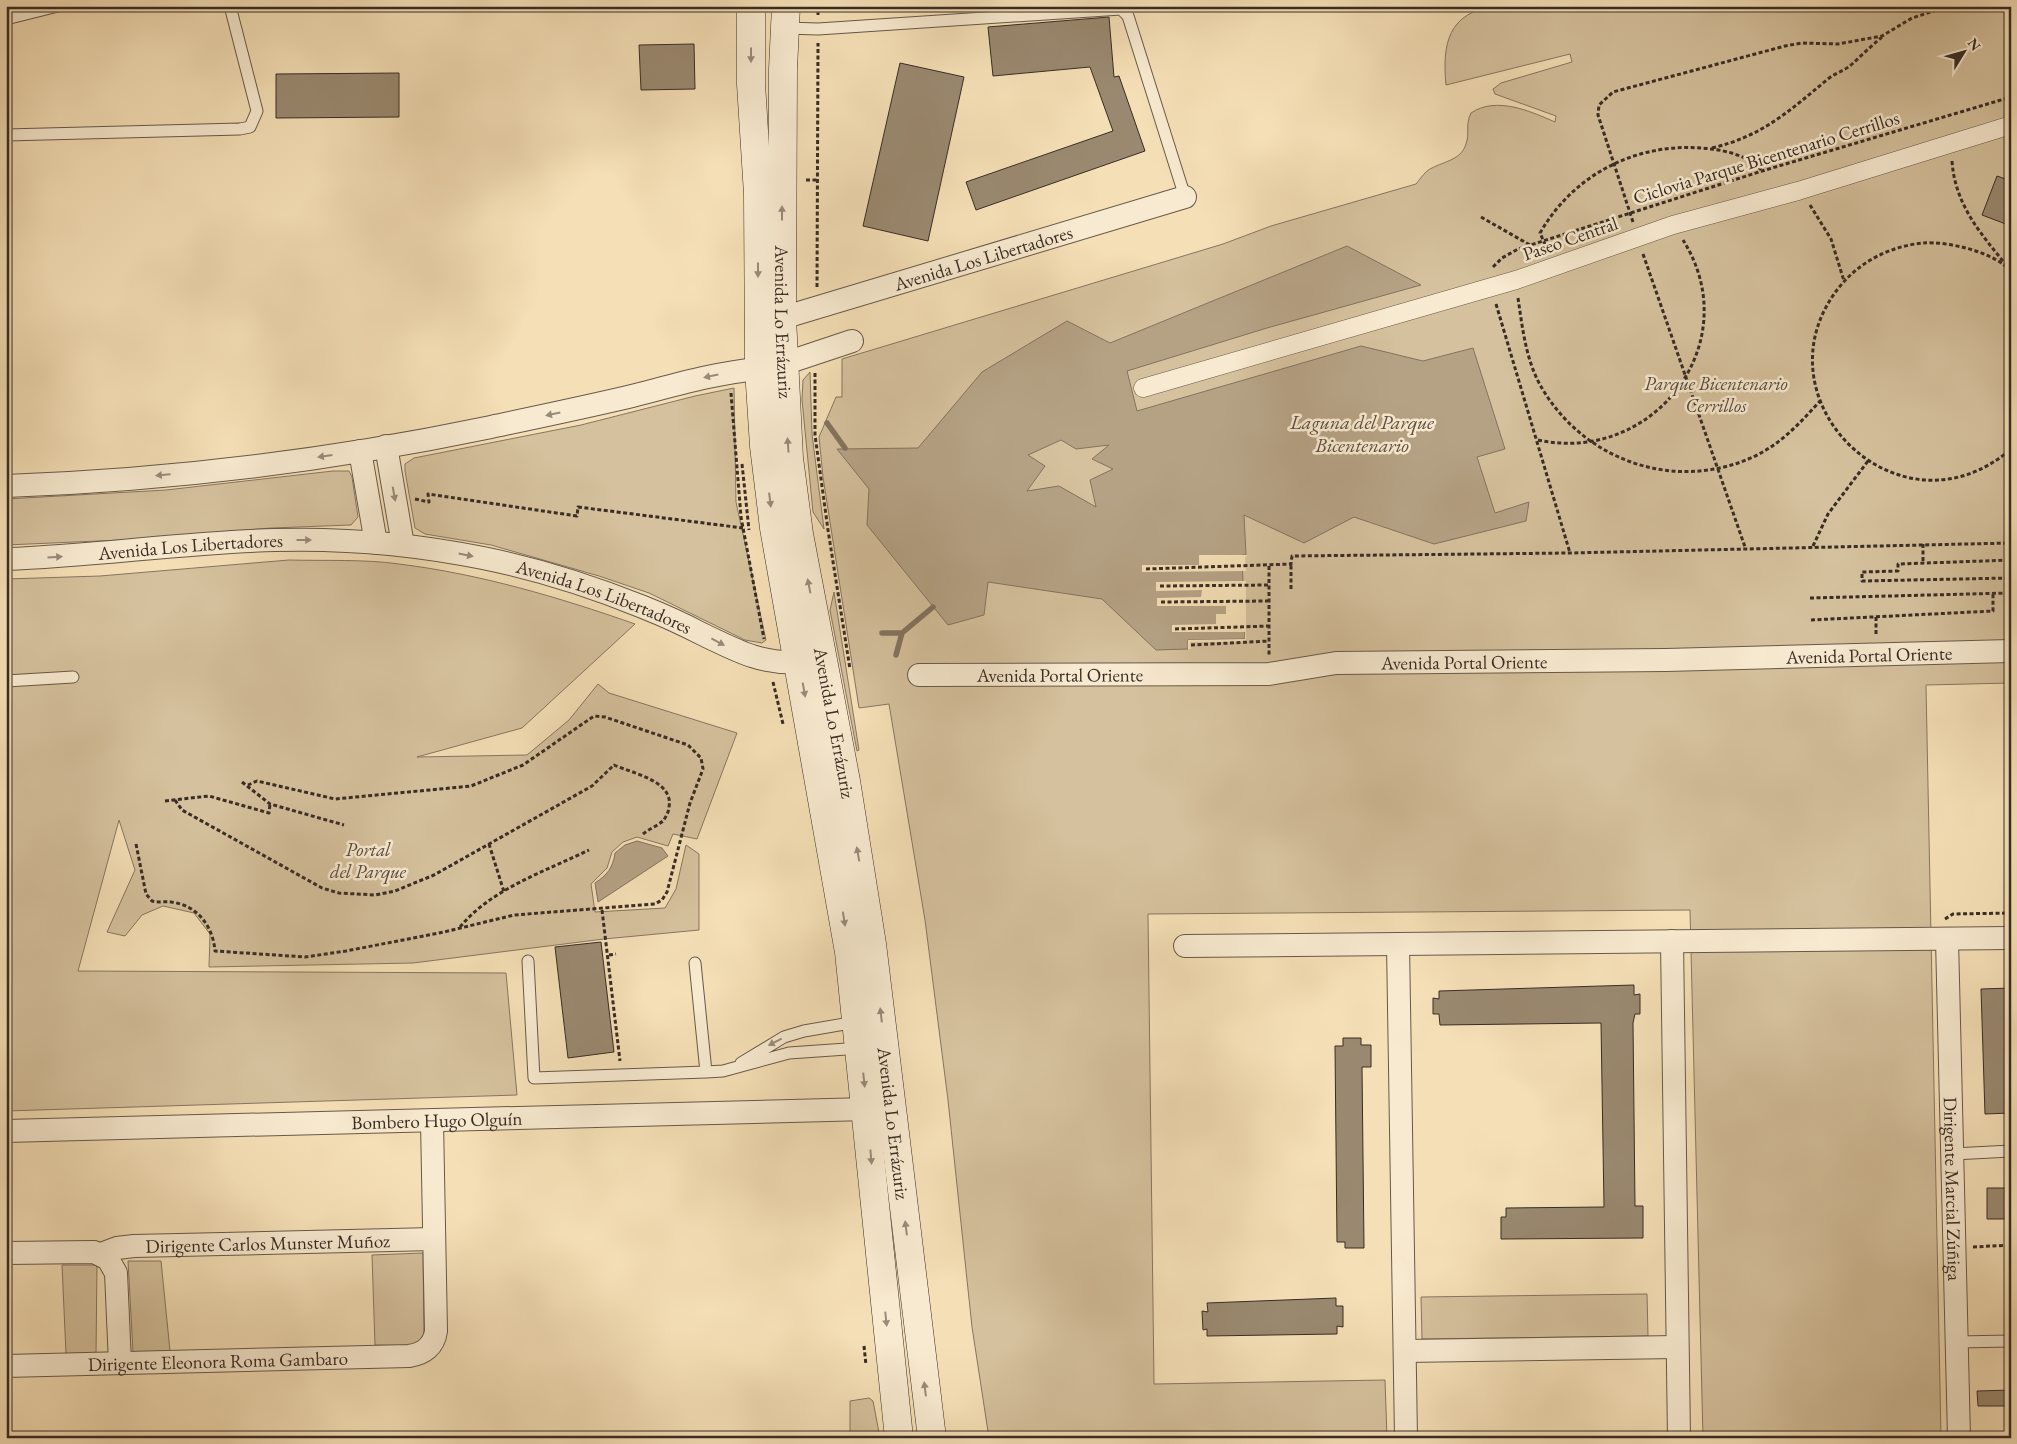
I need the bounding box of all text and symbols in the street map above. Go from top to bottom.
north arrow [1940,28,1990,78]
text: N [1964,34,1985,55]
one-way arrow [747,47,755,63]
street label: Ciclovia Parque Bicentenario Cerrillos [1630,105,1902,210]
one-way arrow [778,204,786,220]
street label: Paseo Central [1519,210,1621,266]
street label: Avenida Los Libertadores [890,219,1076,297]
street label: Avenida Lo Errázuriz [769,244,798,400]
one-way arrow [755,262,763,278]
park label: Parque Bicentenario Cerrillos [1644,371,1788,418]
one-way arrow [704,372,719,380]
water label: Laguna del Parque Bicentenario [1289,409,1434,458]
one-way arrow [546,410,561,418]
one-way arrow [784,437,792,453]
one-way arrow [316,452,332,460]
one-way arrow [155,471,171,479]
one-way arrow [391,487,399,503]
one-way arrow [766,493,774,509]
street label: Avenida Los Libertadores [96,528,283,566]
one-way arrow [297,536,313,544]
one-way arrow [458,551,474,559]
one-way arrow [47,552,63,560]
street label: Avenida Los Libertadores [512,554,696,640]
one-way arrow [805,579,813,594]
one-way arrow [710,638,725,646]
street label: Avenida Portal Oriente [1785,641,1953,670]
street label: Avenida Lo Errázuriz [808,644,861,801]
street label: Avenida Portal Oriente [1380,649,1547,676]
street label: Avenida Portal Oriente [976,662,1143,688]
one-way arrow [800,683,808,699]
park label: Portal del Parque [330,837,406,885]
one-way arrow [853,845,861,861]
one-way arrow [840,911,848,927]
one-way arrow [877,1006,885,1022]
one-way arrow [767,1038,782,1046]
street label: Avenida Lo Errázuriz [872,1045,915,1202]
one-way arrow [860,1073,868,1089]
street label: Dirigente Marcial Zúñiga [1938,1097,1967,1282]
street label: Bombero Hugo Olguín [351,1106,523,1135]
one-way arrow [867,1150,875,1166]
one-way arrow [902,1220,910,1236]
street label: Dirigente Carlos Munster Muñoz [145,1228,391,1259]
one-way arrow [882,1311,890,1327]
street label: Dirigente Eleonora Roma Gambaro [88,1346,348,1377]
one-way arrow [921,1381,929,1397]

